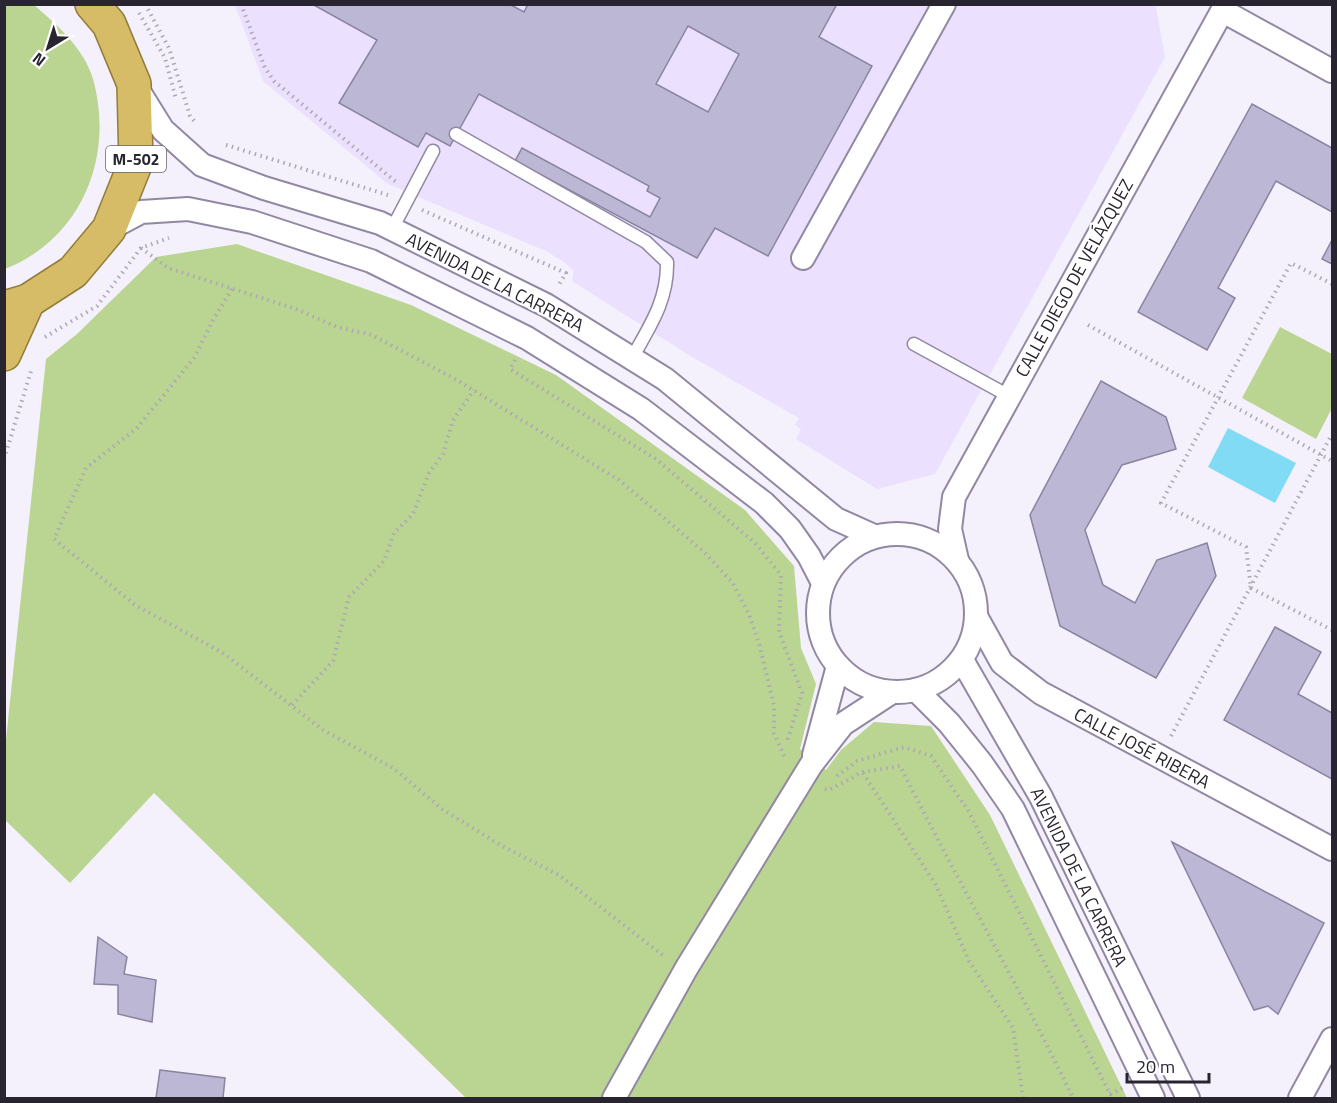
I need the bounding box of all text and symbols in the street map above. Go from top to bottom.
north arrow [18,18,78,78]
text: N [27,47,51,73]
road number: M-502 [106,146,166,172]
street label: CALLE DIEGO DE VELÁZQUEZ [1008,174,1140,382]
street label: AVENIDA DE LA CARRERA [401,225,589,339]
street label: CALLE JOSÉ RIBERA [1069,701,1215,795]
street label: AVENIDA DE LA CARRERA [1024,783,1134,971]
scale bar [1127,1046,1210,1084]
text: 20 m [1136,1053,1175,1080]

